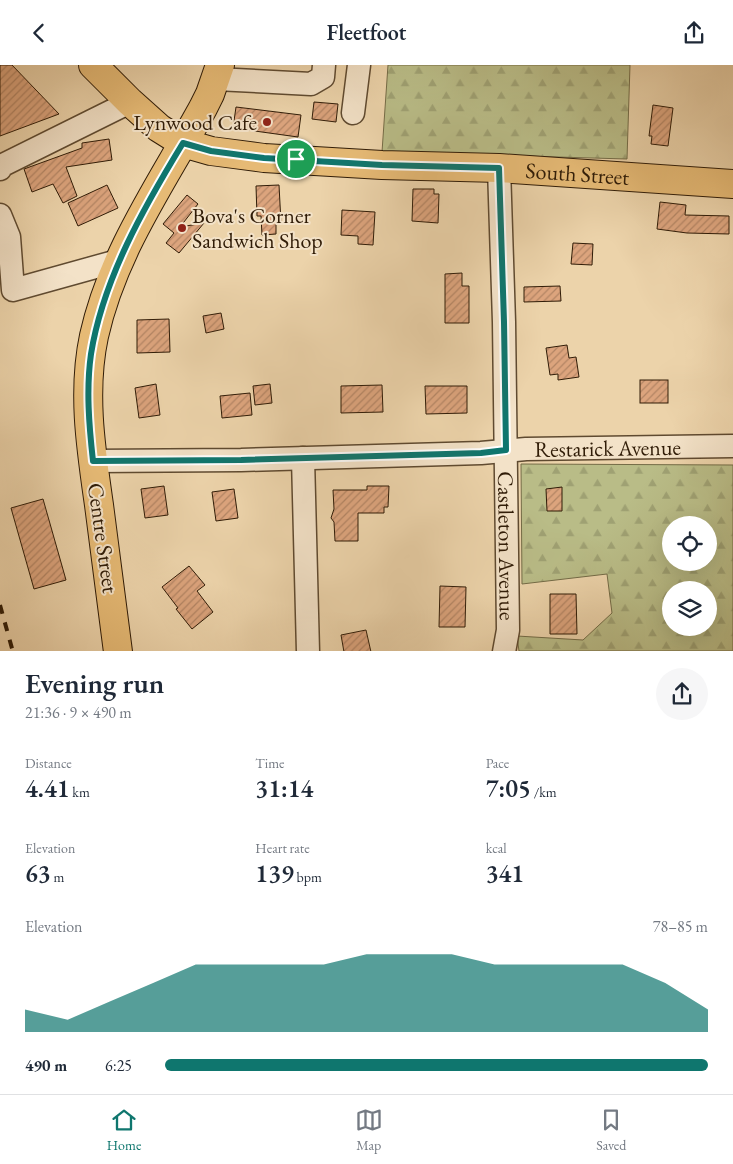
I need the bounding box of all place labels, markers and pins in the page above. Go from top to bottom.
place label: Lynwood Cafe [133,108,257,137]
marker: Lynwood Cafe [261,116,273,128]
pin [275,138,317,180]
place label: Bova's Corner Sandwich Shop [192,201,323,255]
marker: Bova's Corner Sandwich Shop [176,222,188,234]

